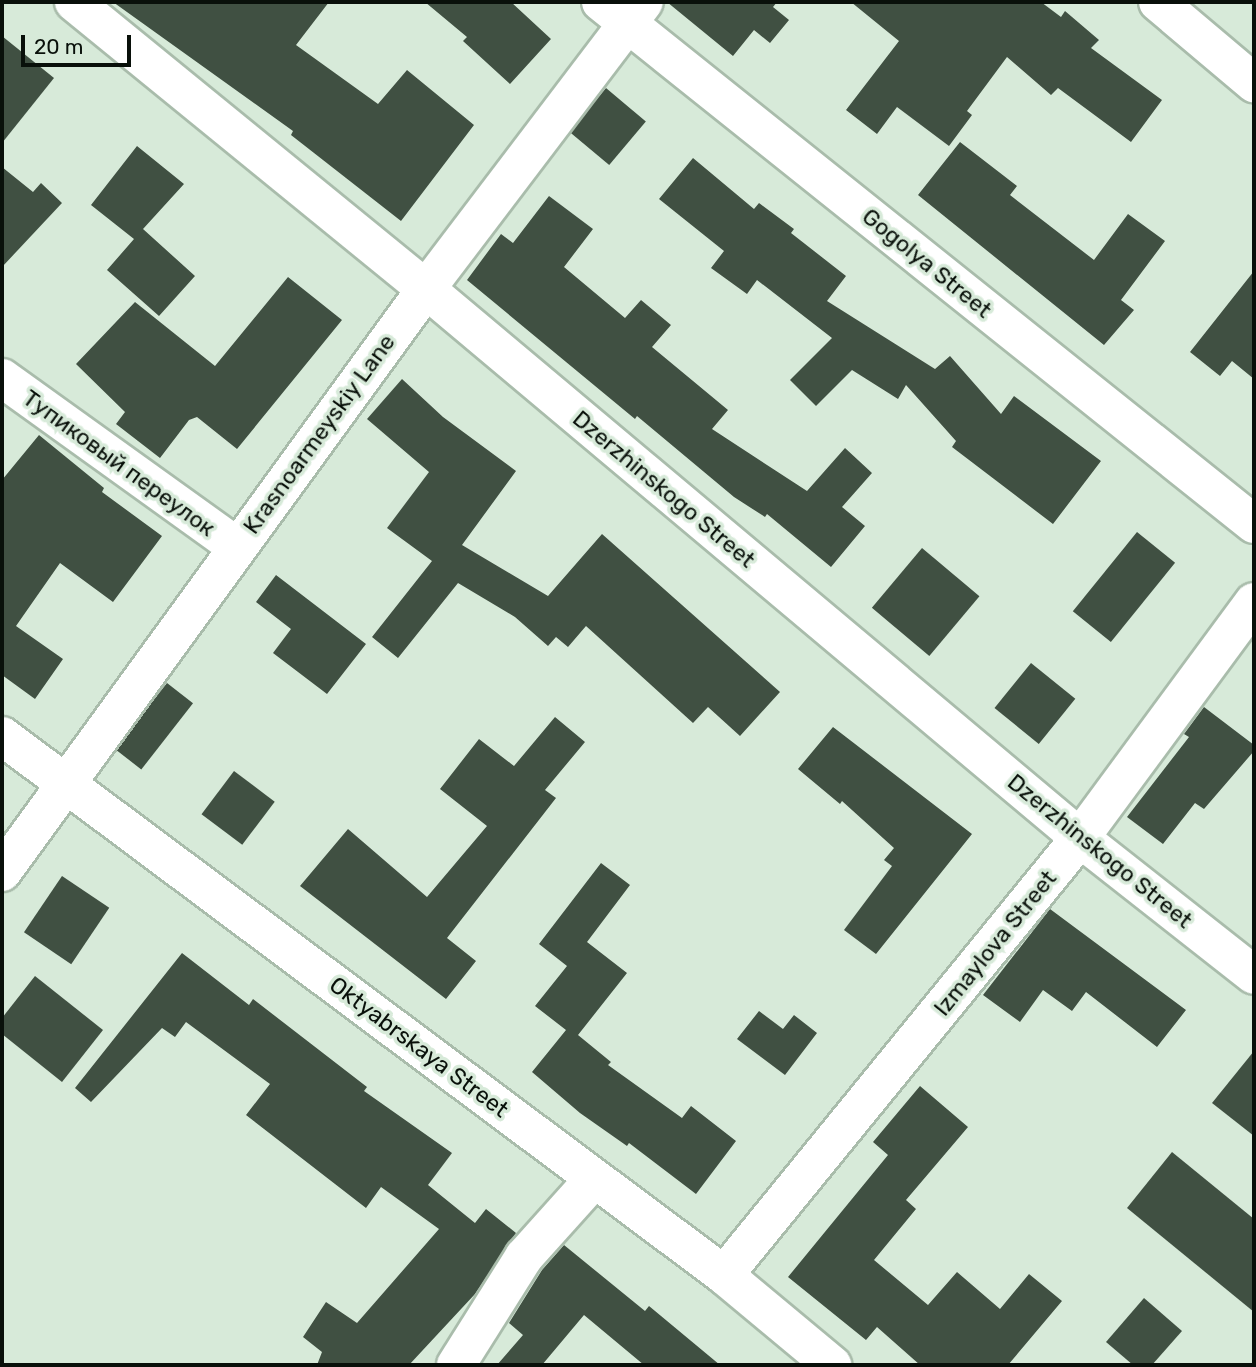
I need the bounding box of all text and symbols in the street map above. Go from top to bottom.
scale bar [24,21,135,65]
text: 20 m [34,34,83,59]
street label: Gogolya Street [857,202,997,324]
street label: Krasnoarmeyskiy Lane [237,329,401,539]
street label: Тупиковый переулок [18,384,220,542]
street label: Dzerzhinskogo Street [567,405,761,573]
street label: Dzerzhinskogo Street [1002,768,1198,934]
street label: Izmaylova Street [928,865,1062,1021]
street label: Oktyabrskaya Street [324,971,514,1123]

